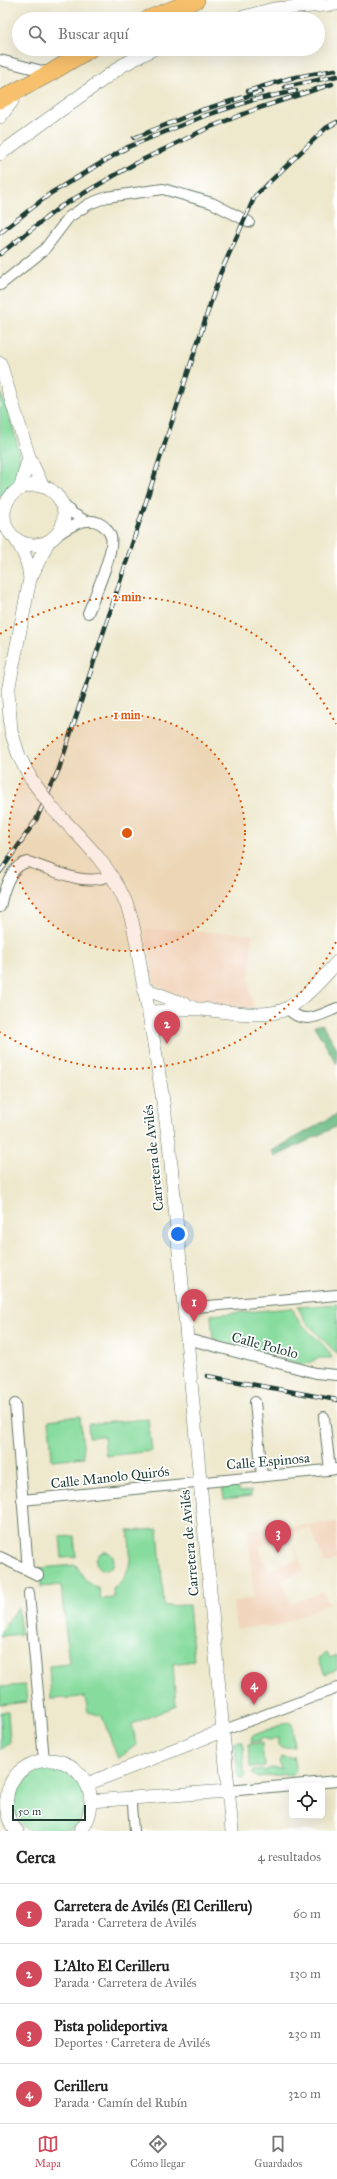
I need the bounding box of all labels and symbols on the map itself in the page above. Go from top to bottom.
text: 2 min [113,590,142,604]
text: 1 min [113,708,141,722]
centre of rings [120,826,134,840]
pin: 2 [154,1011,180,1044]
street label: Carretera de Avilés [139,1104,168,1212]
your location [168,1224,188,1244]
pin: 1 [181,1289,207,1322]
street label: Calle Pololo [230,1328,300,1363]
street label: Calle Espinosa [226,1449,310,1474]
street label: Calle Manolo Quirós [50,1463,170,1492]
street label: Carretera de Avilés [176,1489,203,1597]
pin: 3 [265,1520,291,1553]
pin: 4 [241,1672,267,1705]
scale bar [12,1803,86,1822]

